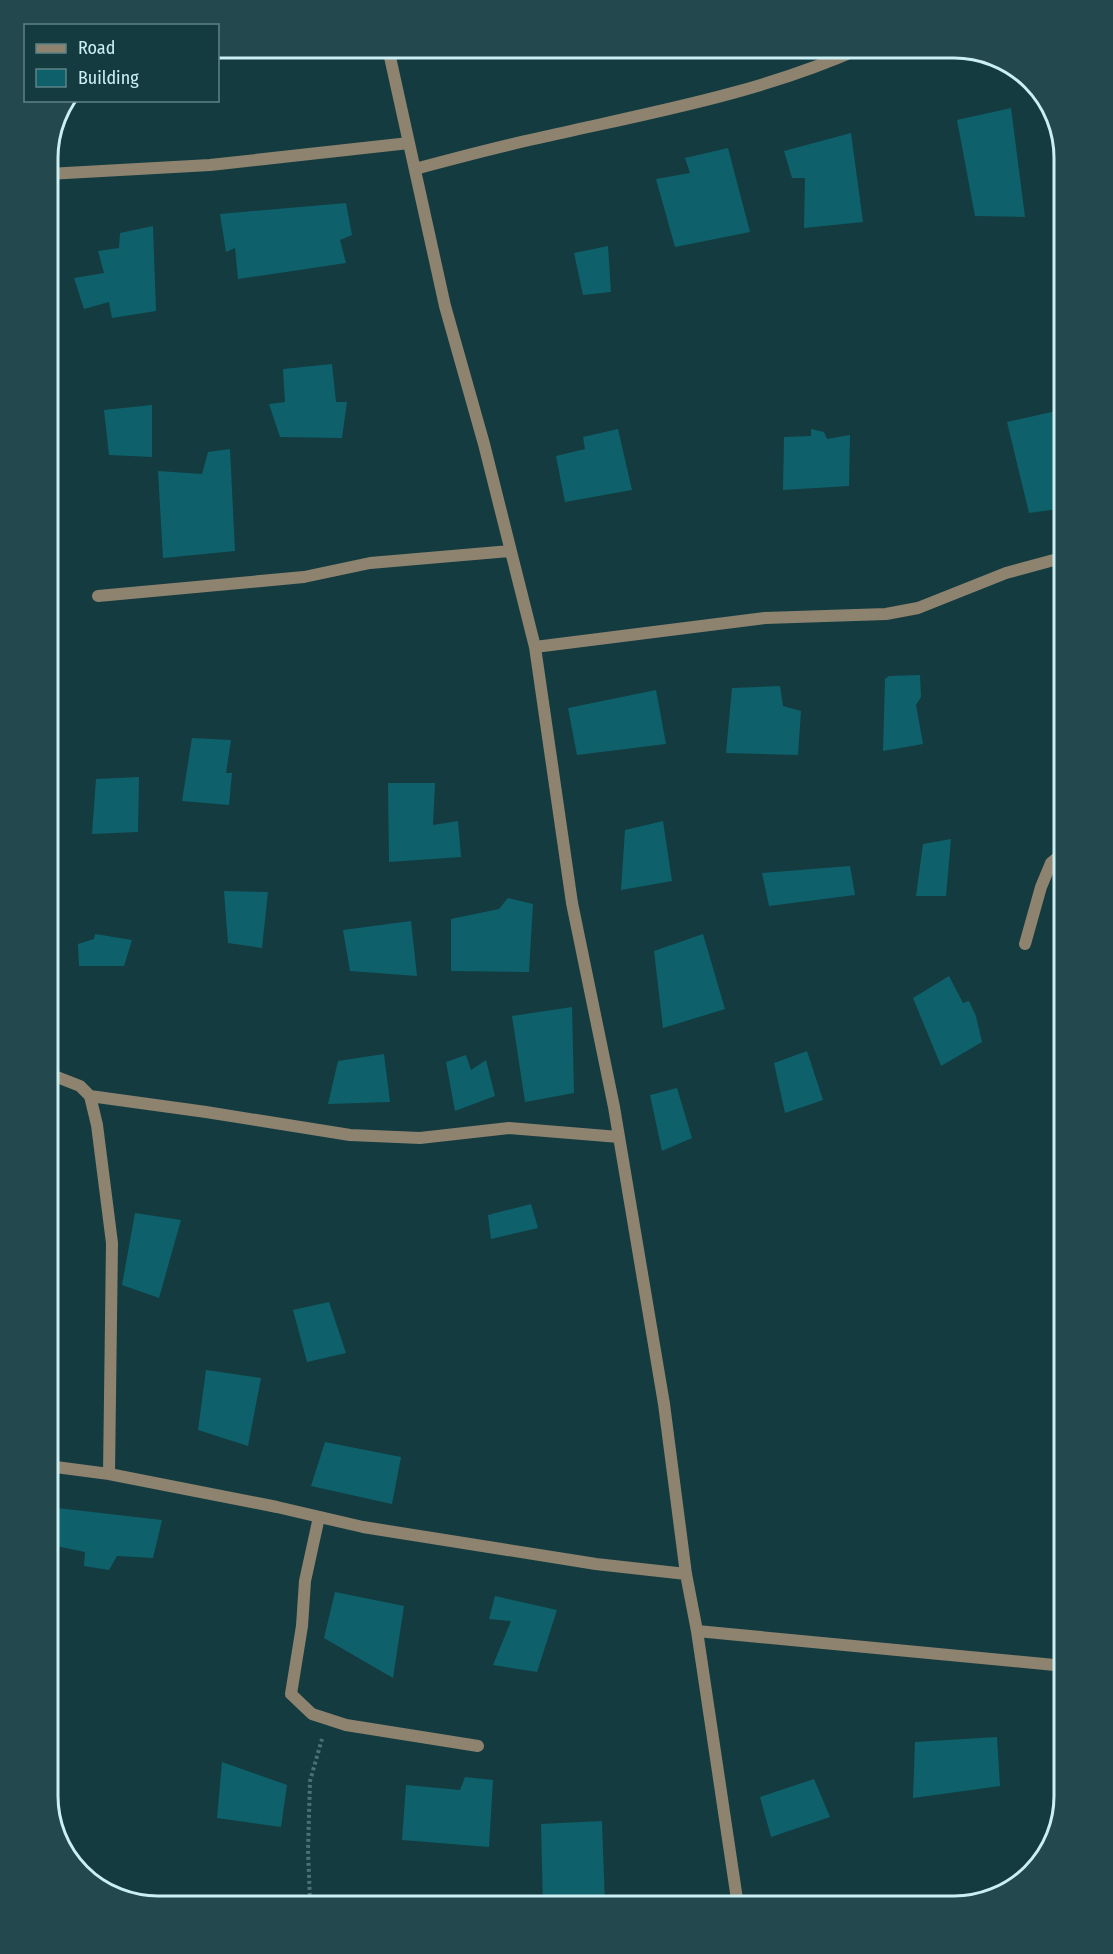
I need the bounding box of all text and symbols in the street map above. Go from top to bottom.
legend [24,24,219,102]
text: Road [78,37,115,59]
text: Building [78,67,139,89]

